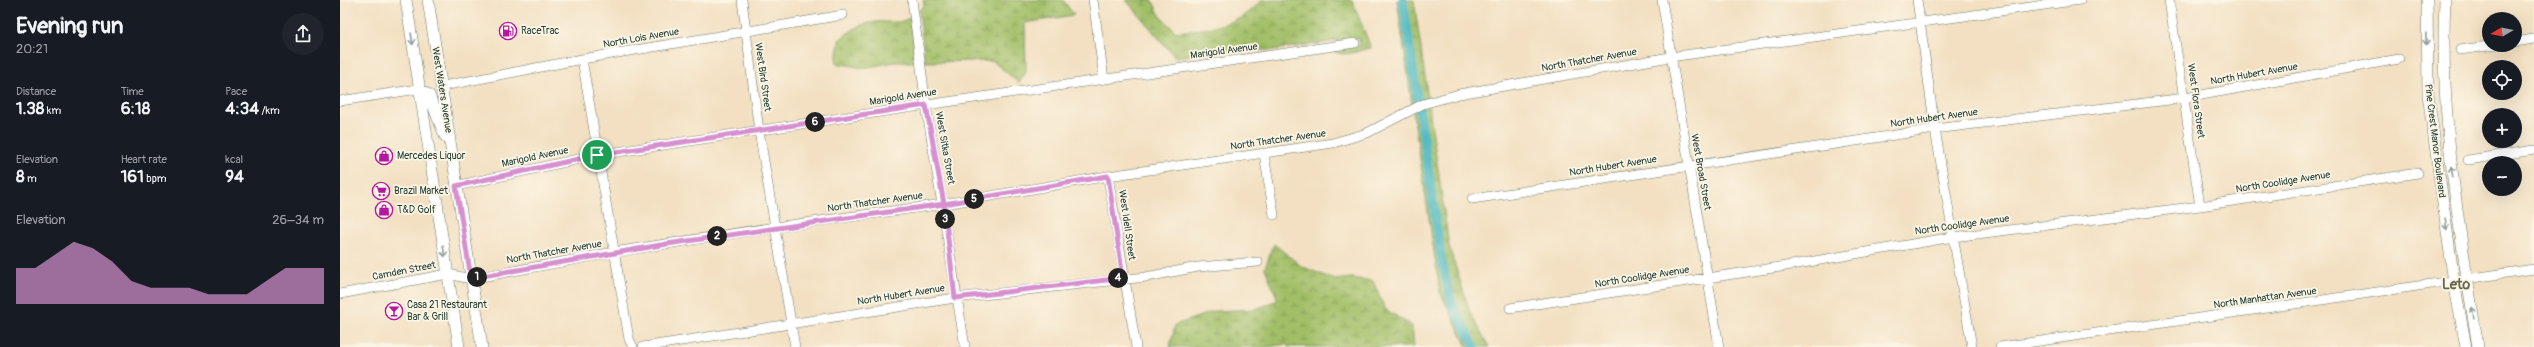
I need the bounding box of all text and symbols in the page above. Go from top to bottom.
text: Evening run [16,12,124,40]
north arrow [2482,12,2522,52]
map controls [2482,12,2522,196]
button: share [282,13,324,55]
fuel station icon: RaceTrac [498,21,518,41]
place label: RaceTrac [521,25,559,37]
street label: North Lois Avenue [602,25,680,51]
one-way arrow [408,32,416,45]
one-way arrow [2423,32,2430,45]
street label: Marigold Avenue [1190,40,1258,62]
text: 20:21 [16,41,48,57]
street label: West Bird Street [752,42,774,113]
street label: West Waters Avenue [429,46,455,134]
street label: North Thatcher Avenue [1540,46,1638,74]
street label: North Hubert Avenue [2209,60,2299,88]
button: locate [2482,60,2522,100]
street label: West Flora Street [2185,63,2207,140]
street label: Pine Crest Manor Boulevard [2422,83,2448,199]
text: Distance [16,85,56,98]
text: Time [121,85,144,98]
text: Pace [225,85,247,98]
street label: Marigold Avenue [869,86,937,108]
text: 1.38 [16,98,44,119]
text: 6:18 [121,98,150,119]
text: 4:34 [225,98,259,119]
text: km [44,104,61,117]
text: /km [259,104,280,117]
street label: North Hubert Avenue [1889,106,1979,130]
button: + [2482,108,2522,148]
street label: West Sitka Street [933,111,957,186]
pin: 6 [805,112,825,132]
text: 6 [812,115,818,128]
street label: North Thatcher Avenue [1229,127,1327,153]
street label: West Broad Street [1688,133,1714,212]
pin [580,138,614,172]
street label: Marigold Avenue [501,144,569,170]
icon: arrive [586,144,608,166]
shop icon: Mercedes Liquor [374,146,394,166]
place label: Mercedes Liquor [397,150,466,162]
text: Elevation [16,153,58,166]
text: Heart rate [121,153,167,166]
text: kcal [225,153,243,166]
street label: North Hubert Avenue [1568,153,1658,179]
button: − [2482,156,2522,196]
text: 8 [16,166,25,187]
text: 161 [121,166,144,187]
text: 94 [225,166,244,187]
one-way arrow [2448,166,2456,179]
street label: North Coolidge Avenue [2235,169,2331,195]
text: m [25,172,37,185]
text: bpm [144,172,167,185]
supermarket icon: Brazil Market [371,181,391,201]
place label: Brazil Market [394,185,449,197]
street label: North Thatcher Avenue [826,189,924,215]
pin: 5 [964,189,984,209]
street label: West Idell Street [1116,189,1138,262]
text: 5 [971,192,977,205]
shop icon: T&D Golf [374,200,394,220]
place label: T&D Golf [397,204,436,216]
pin: 3 [935,209,955,229]
text: Elevation [16,212,66,228]
text: 26–34 m [272,212,324,228]
text: 3 [942,212,948,225]
street label: North Coolidge Avenue [1914,212,2010,238]
one-way arrow [2442,217,2450,230]
pin: 2 [707,226,727,246]
text: 2 [714,229,720,242]
street label: North Thatcher Avenue [505,238,603,266]
one-way arrow [440,244,448,257]
street label: Camden Street [371,259,438,283]
street label: North Coolidge Avenue [1594,264,1690,290]
pin: 1 [467,267,487,287]
pin: 4 [1108,268,1128,288]
text: 1 [475,270,479,283]
text: 4 [1115,271,1121,284]
district label: Leto [2442,276,2470,293]
street label: North Hubert Avenue [856,282,946,308]
street label: North Manhattan Avenue [2213,285,2317,311]
place label: Casa 21 Restaurant Bar & Grill [407,299,488,323]
bar icon: Casa 21 Restaurant Bar & Grill [384,301,404,321]
one-way arrow [2469,307,2477,320]

